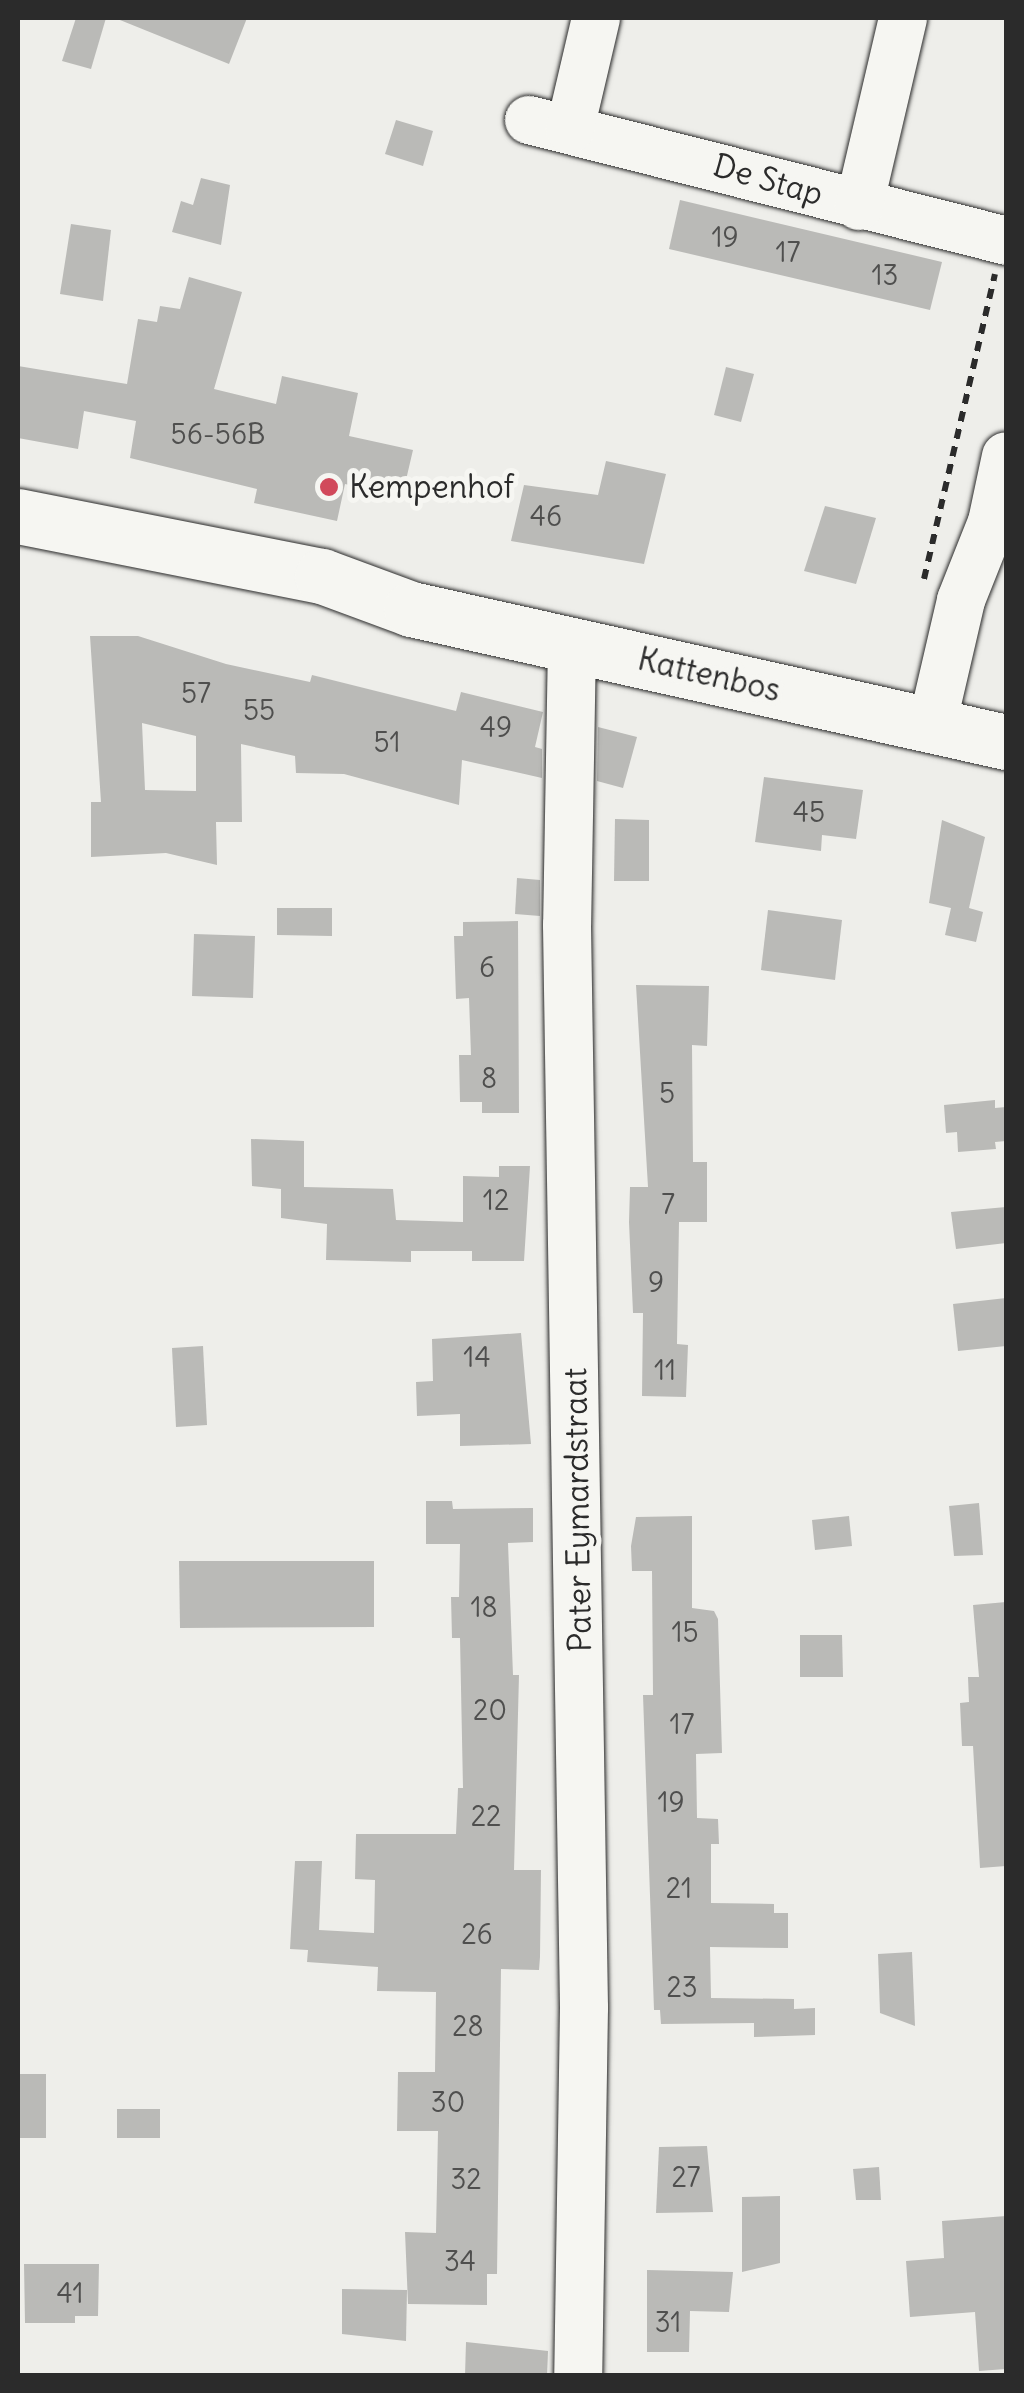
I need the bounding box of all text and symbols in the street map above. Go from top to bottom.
street label: De Stap [709,146,827,214]
house number: 19 [711,220,739,254]
house number: 17 [776,235,800,269]
house number: 13 [871,258,899,292]
house number: 56-56B [171,417,265,451]
place label: Kempenhof [349,468,514,506]
marker: Kempenhof [318,476,340,498]
house number: 46 [530,499,562,533]
street label: Kattenbos [634,640,784,710]
house number: 57 [181,676,211,710]
house number: 55 [243,693,275,727]
house number: 49 [480,710,512,744]
house number: 51 [373,725,401,759]
house number: 45 [793,795,825,829]
house number: 6 [479,950,495,984]
house number: 8 [481,1061,497,1095]
house number: 5 [659,1076,675,1110]
house number: 12 [483,1183,509,1217]
house number: 7 [661,1187,675,1221]
house number: 9 [648,1265,664,1299]
house number: 14 [463,1340,491,1374]
house number: 11 [654,1353,676,1387]
street label: Pater Eymardstraat [556,1367,600,1653]
house number: 18 [470,1590,498,1624]
house number: 15 [671,1615,699,1649]
house number: 20 [473,1693,507,1727]
house number: 17 [670,1707,694,1741]
house number: 19 [657,1785,685,1819]
house number: 22 [471,1799,501,1833]
house number: 21 [666,1871,692,1905]
house number: 26 [461,1917,493,1951]
house number: 23 [666,1970,698,2004]
house number: 28 [452,2009,484,2043]
house number: 30 [431,2085,465,2119]
house number: 27 [671,2160,701,2194]
house number: 32 [450,2162,482,2196]
house number: 34 [444,2244,476,2278]
house number: 41 [56,2276,84,2310]
house number: 31 [655,2305,681,2339]

